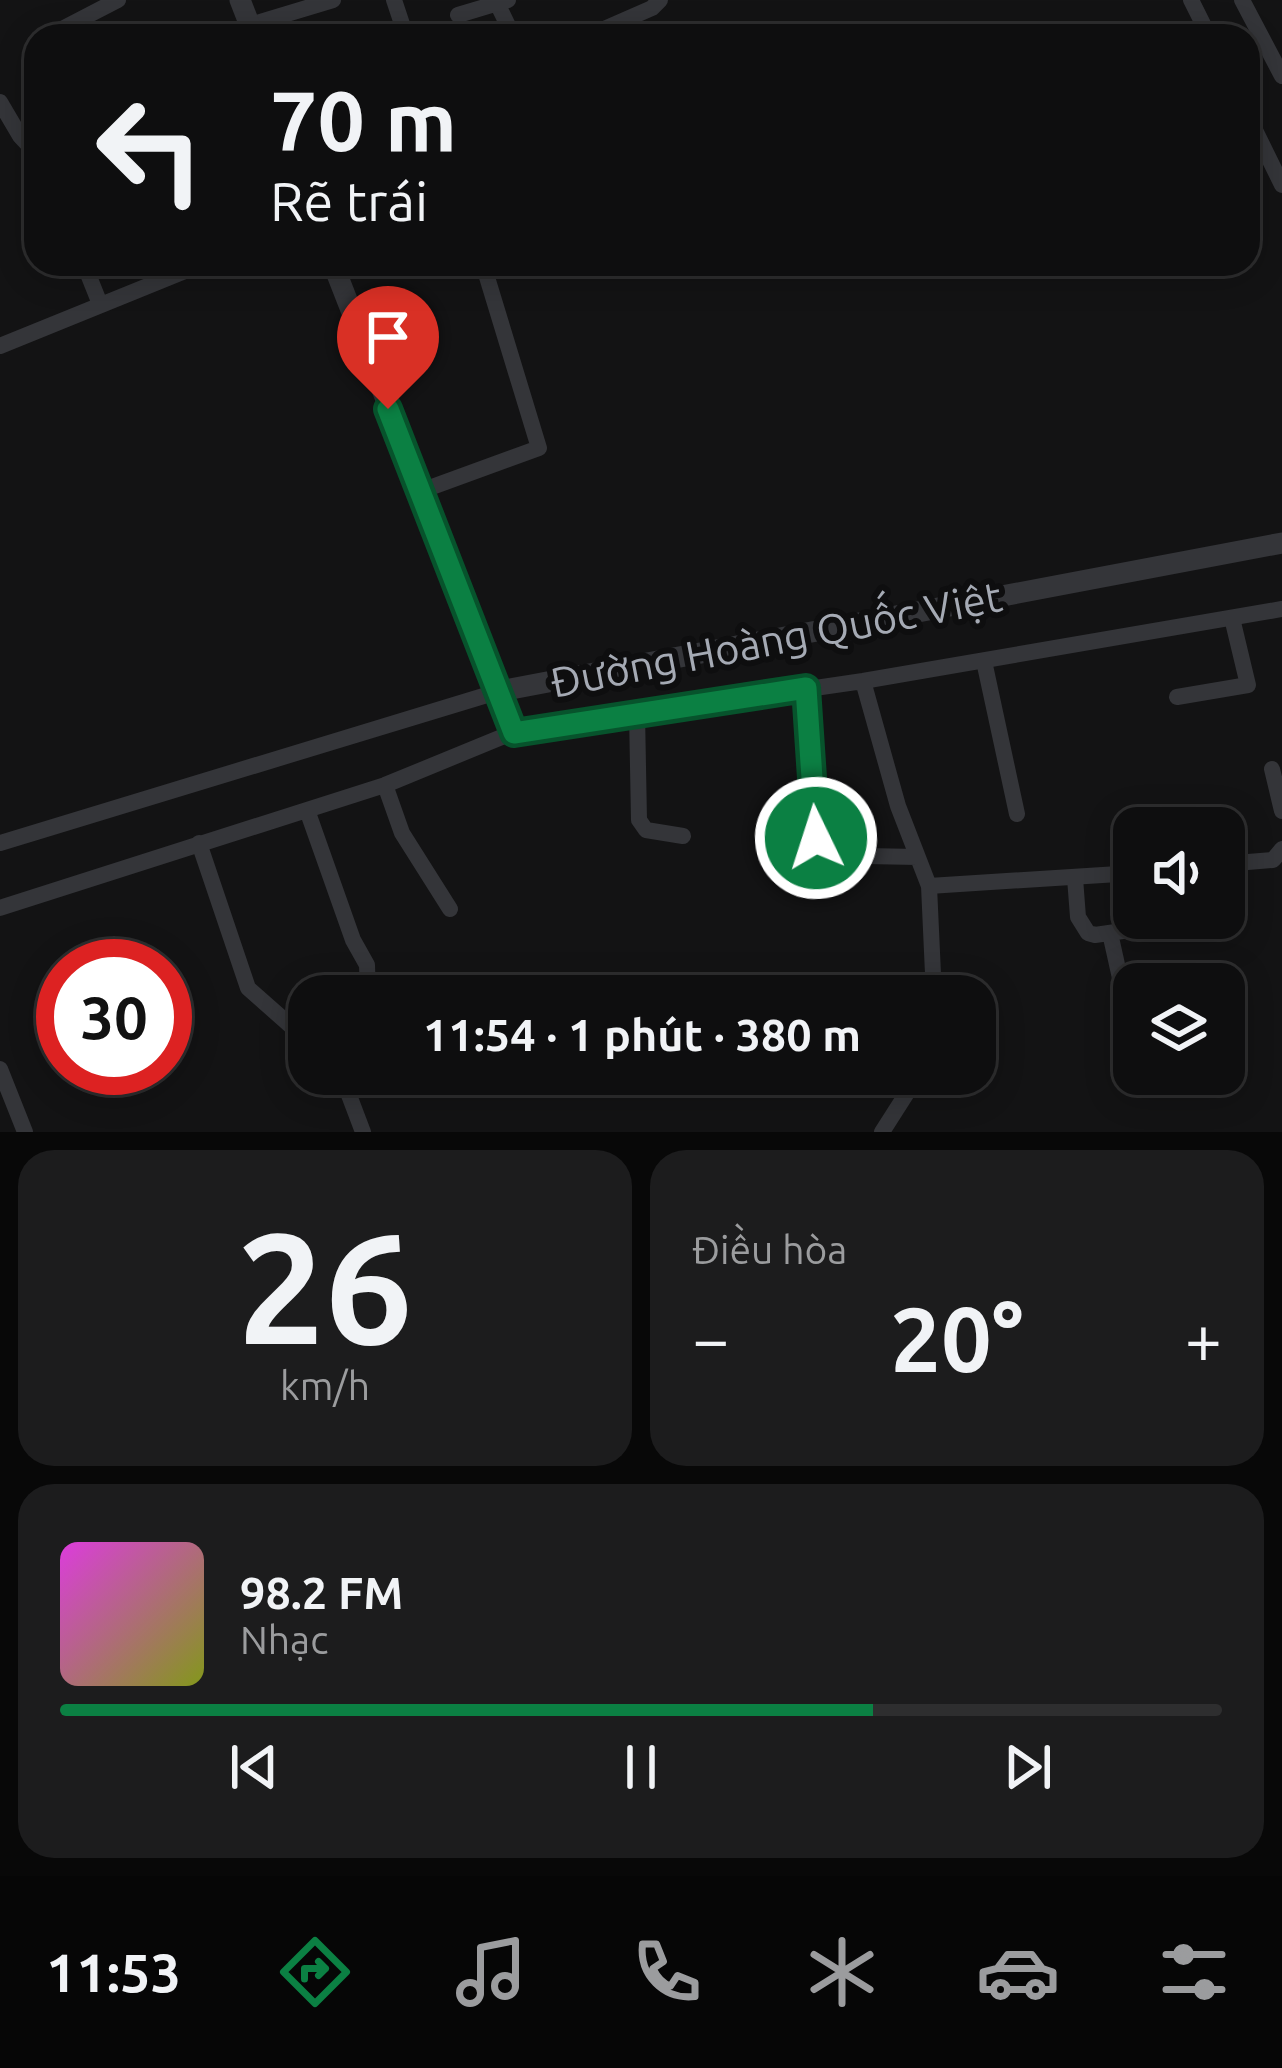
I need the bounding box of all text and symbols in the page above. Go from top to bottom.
icon: left [72,72,228,228]
text: 70 m [270,73,457,167]
text: Rẽ trái [270,171,428,231]
pin [337,286,439,409]
icon: arrive [355,304,421,370]
street label: Đường Hoàng Quốc Việt [545,568,1006,706]
position arrow [753,775,879,901]
map controls [1113,807,1245,1095]
button: sound [1113,807,1245,939]
speed limit sign: 30 [36,939,192,1095]
button: layers [1113,963,1245,1095]
text: 11:54 · 1 phút · 380 m [423,1009,861,1060]
text: 26 [237,1199,413,1373]
text: Điều hòa [692,1228,847,1271]
text: 20° [890,1288,1024,1389]
text: − [692,1301,729,1375]
text: + [1185,1301,1222,1375]
text: km/h [280,1364,370,1407]
text: 98.2 FM [240,1567,403,1618]
text: Nhạc [240,1618,328,1661]
icon: previous [221,1734,287,1800]
icon: pause [608,1734,674,1800]
icon: next [995,1734,1061,1800]
icon: directions [273,1930,357,2014]
icon: music [449,1930,533,2014]
icon: phone [625,1930,709,2014]
icon: climate [800,1930,884,2014]
icon: car [976,1930,1060,2014]
icon: filters [1152,1930,1236,2014]
text: 11:53 [46,1942,181,2002]

